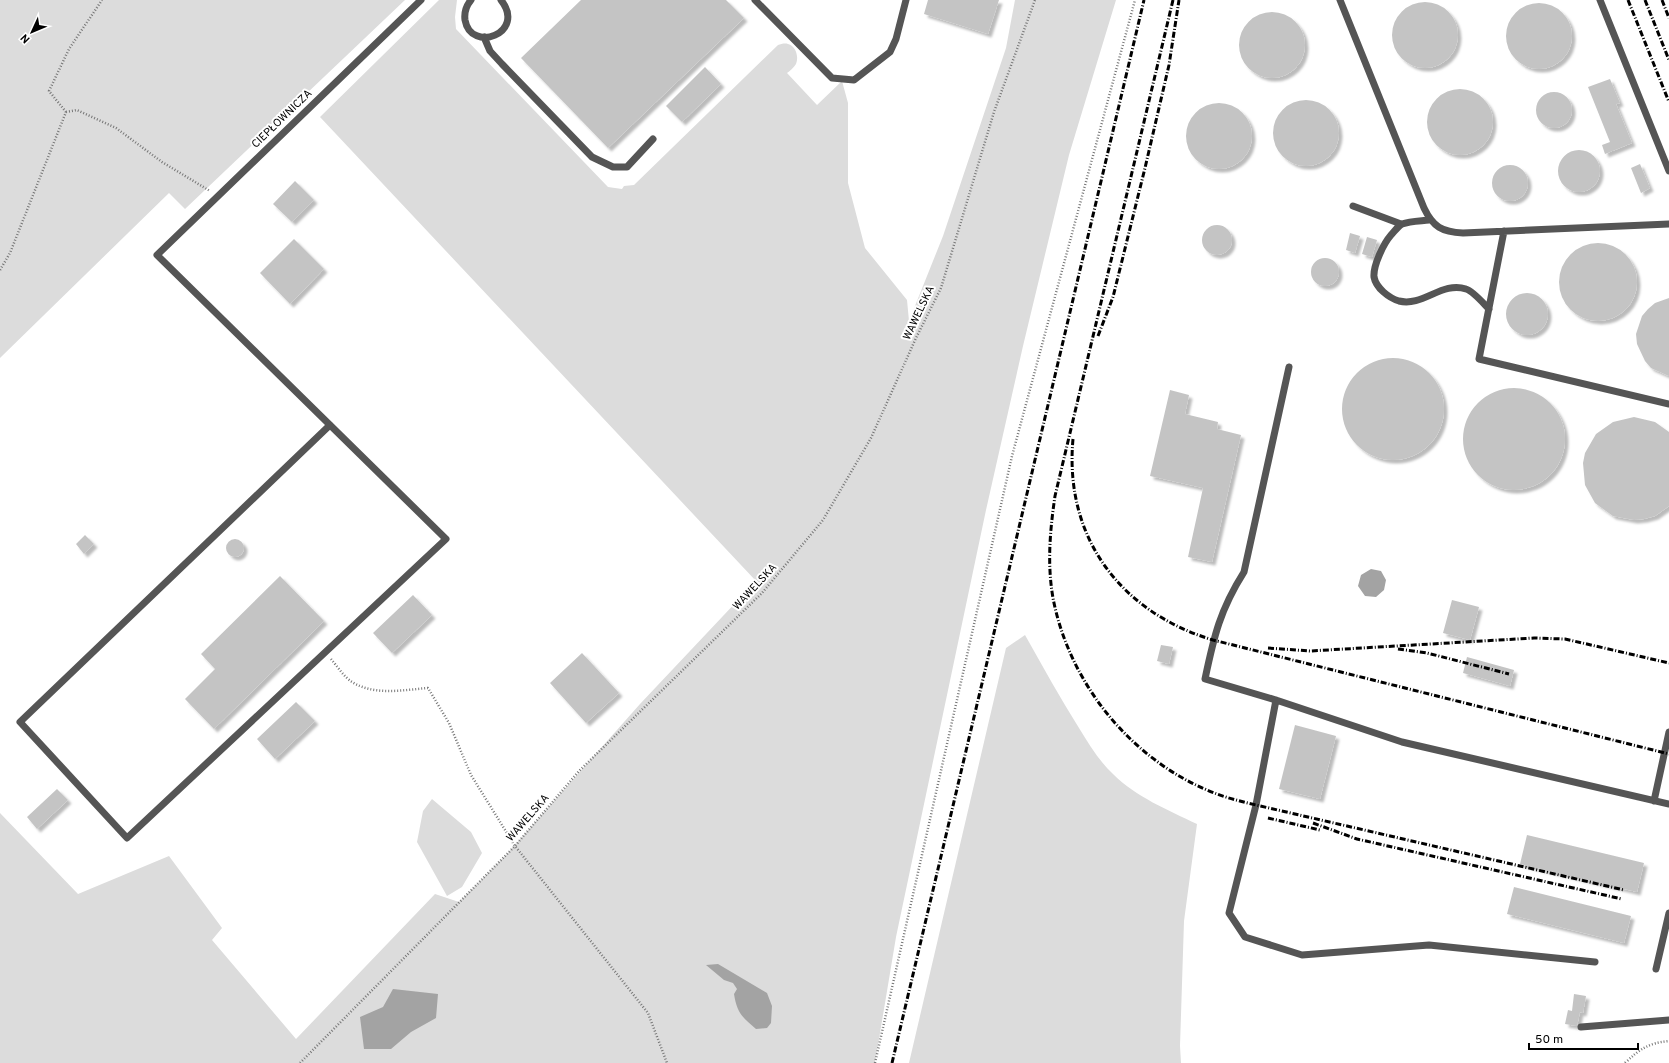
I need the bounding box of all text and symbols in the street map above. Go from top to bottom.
north arrow [12,12,52,52]
text: N [18,31,33,46]
street label: CIEPŁOWNICZA [249,87,315,151]
street label: WAWELSKA [900,283,938,343]
street label: WAWELSKA [730,561,780,613]
street label: WAWELSKA [503,791,553,845]
scale bar [1529,1025,1638,1051]
text: 50 m [1535,1032,1563,1048]

